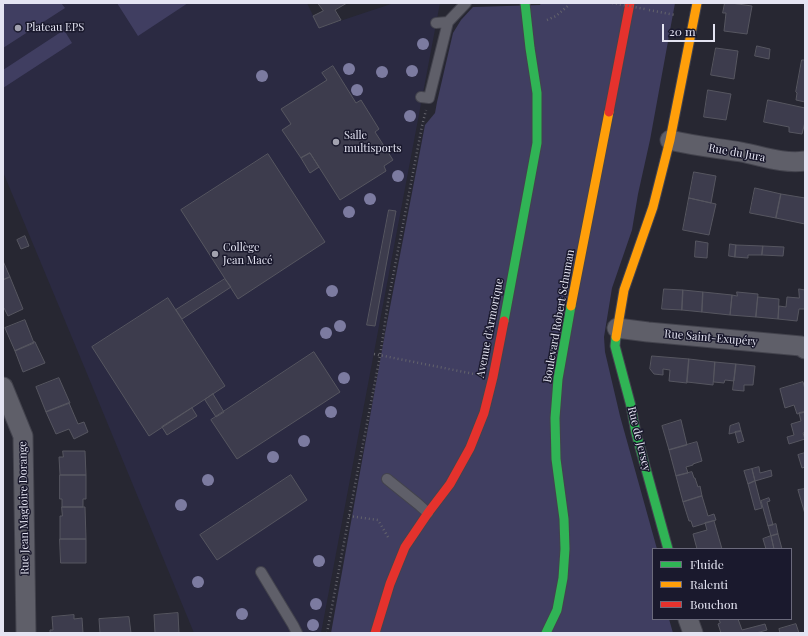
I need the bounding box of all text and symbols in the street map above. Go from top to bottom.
scale bar [664,16,717,42]
place label: Plateau EPS [26,21,84,35]
marker: Plateau EPS [13,23,23,33]
text: 20 m [669,23,696,39]
place label: Salle multisports [344,129,401,155]
marker: Salle multisports [331,137,341,147]
street label: Rue du Jura [708,142,766,164]
place label: Collège Jean Macé [223,241,273,267]
street label: Boulevard Robert Schuman [541,248,577,384]
marker: Collège Jean Macé [210,249,220,259]
street label: Avenue d'Armorique [474,277,506,379]
street label: Rue Saint-Exupéry [664,327,758,349]
street label: Rue de Jersey [625,405,653,473]
street label: Rue Jean Magloire Dorange [16,441,32,575]
legend [652,548,792,620]
text: Fluide [690,556,724,572]
text: Ralenti [690,576,728,592]
text: Bouchon [690,596,738,612]

